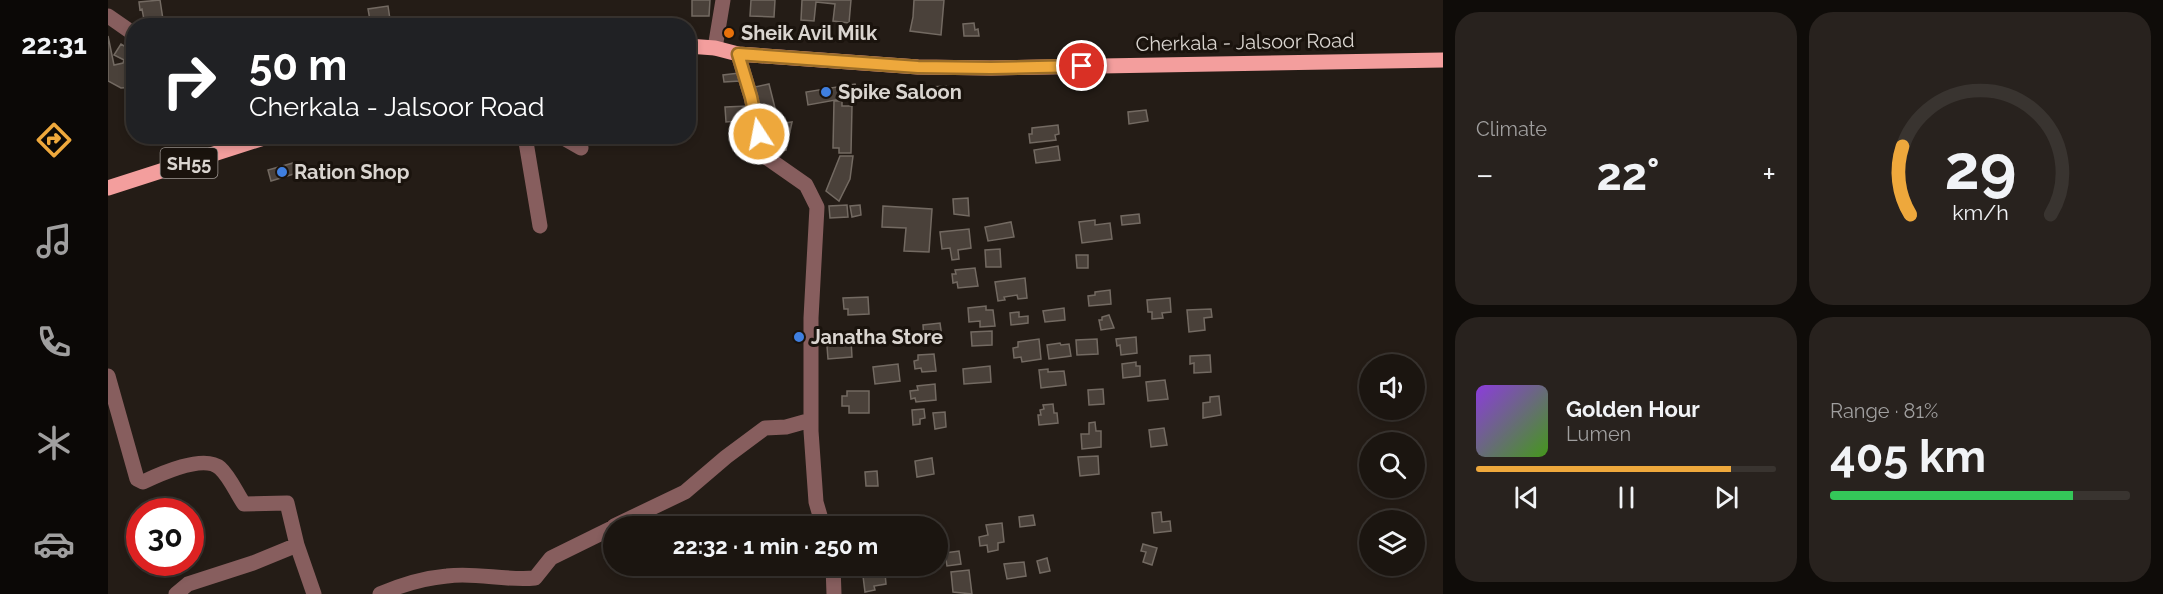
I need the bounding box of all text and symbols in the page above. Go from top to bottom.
place label: Sheik Avil Milk [741,21,878,45]
marker: Sheik Avil Milk [722,26,736,40]
street label: Cherkala - Jalsoor Road [1135,28,1355,56]
text: 22:31 [21,29,87,60]
pin [1056,40,1107,91]
text: 50 m [249,41,347,90]
icon: right [150,42,228,120]
icon: arrive [1065,49,1098,82]
place label: Spike Saloon [838,80,962,104]
marker: Spike Saloon [819,85,833,99]
text: Cherkala - Jalsoor Road [249,91,545,122]
position arrow [727,102,791,166]
text: Climate [1476,117,1547,141]
icon: directions [33,119,75,161]
text: 29 [1944,130,2016,204]
road number: SH55 [160,148,218,178]
text: 22° [1596,148,1660,201]
text: − [1476,155,1494,194]
text: + [1762,155,1776,194]
place label: Ration Shop [294,160,410,184]
marker: Ration Shop [275,165,289,179]
text: km/h [1952,201,2008,226]
icon: music [33,220,75,262]
icon: phone [33,321,75,363]
place label: Janatha Store [811,325,943,349]
marker: Janatha Store [792,330,806,344]
map controls [1359,354,1425,576]
button: sound [1359,354,1425,420]
text: Golden Hour [1566,396,1700,422]
text: Range · 81% [1830,399,1938,423]
icon: climate [33,422,75,464]
text: Lumen [1566,422,1631,446]
text: 405 km [1830,430,1986,483]
button: search [1359,432,1425,498]
icon: previous [1510,481,1543,514]
icon: pause [1610,481,1643,514]
icon: next [1710,481,1743,514]
speed limit sign: 30 [126,498,204,576]
button: layers [1359,510,1425,576]
icon: car [33,523,75,565]
text: 22:32 · 1 min · 250 m [673,533,878,559]

